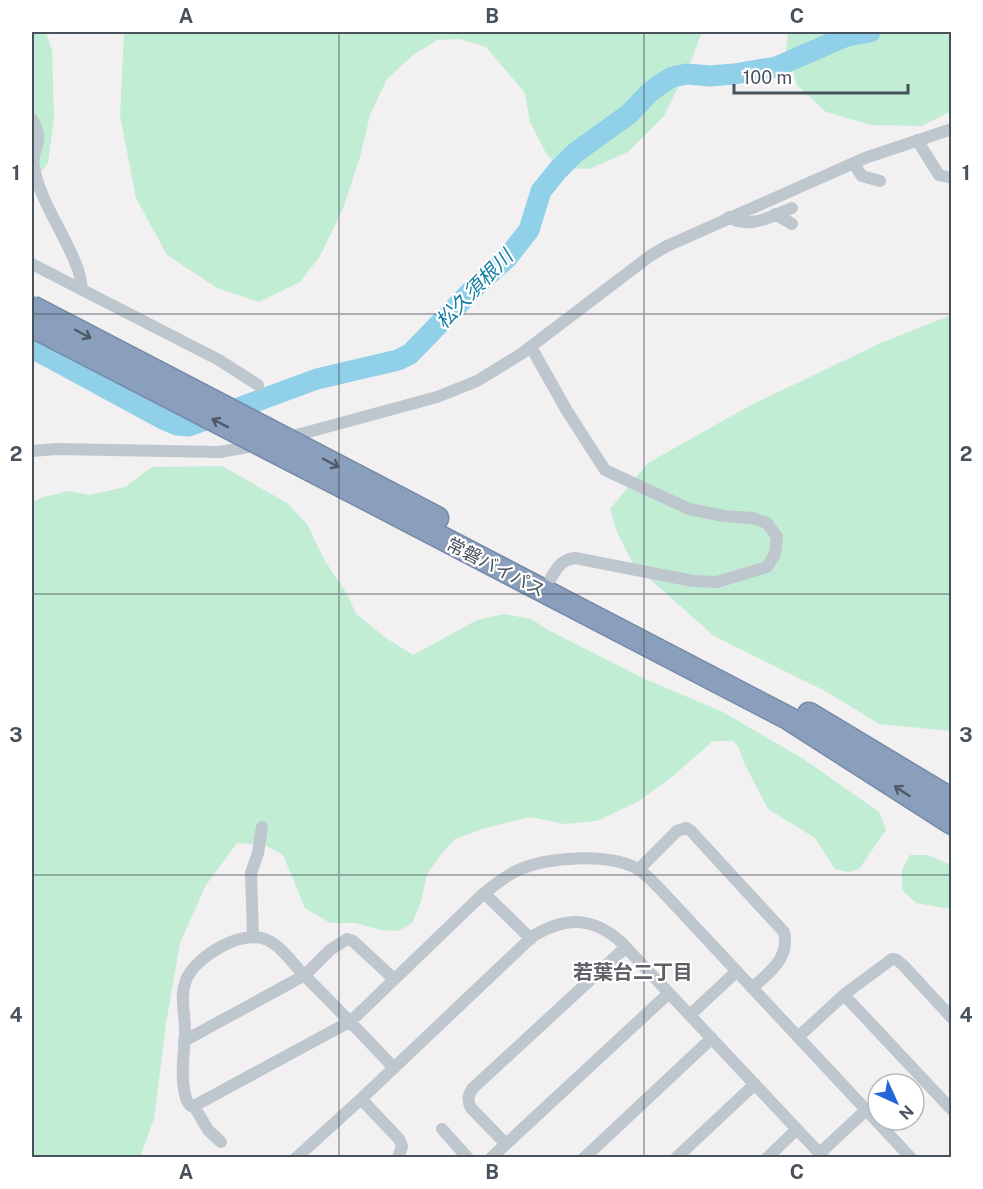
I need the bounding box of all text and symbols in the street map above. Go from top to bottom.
text: A [179,4,193,28]
text: B [485,4,499,28]
text: C [790,4,804,28]
scale bar [734,57,908,95]
text: 100 m [743,67,792,88]
text: 1 [12,161,20,185]
text: 1 [962,161,970,185]
water label: 松久須根川 [431,243,519,333]
one-way arrow [74,328,92,340]
one-way arrow [211,417,229,429]
text: 2 [10,442,22,466]
text: 2 [960,442,972,466]
one-way arrow [321,458,339,469]
street label: 常磐バイパス [443,533,549,601]
text: 3 [9,723,23,747]
text: 3 [959,723,973,747]
one-way arrow [894,785,911,798]
district label: 若葉台二丁目 [573,960,693,984]
text: 4 [9,1003,23,1027]
text: 4 [959,1003,973,1027]
north arrow [866,1072,926,1132]
text: N [895,1101,917,1123]
text: A [179,1160,193,1184]
text: B [485,1160,499,1184]
text: C [790,1160,804,1184]

